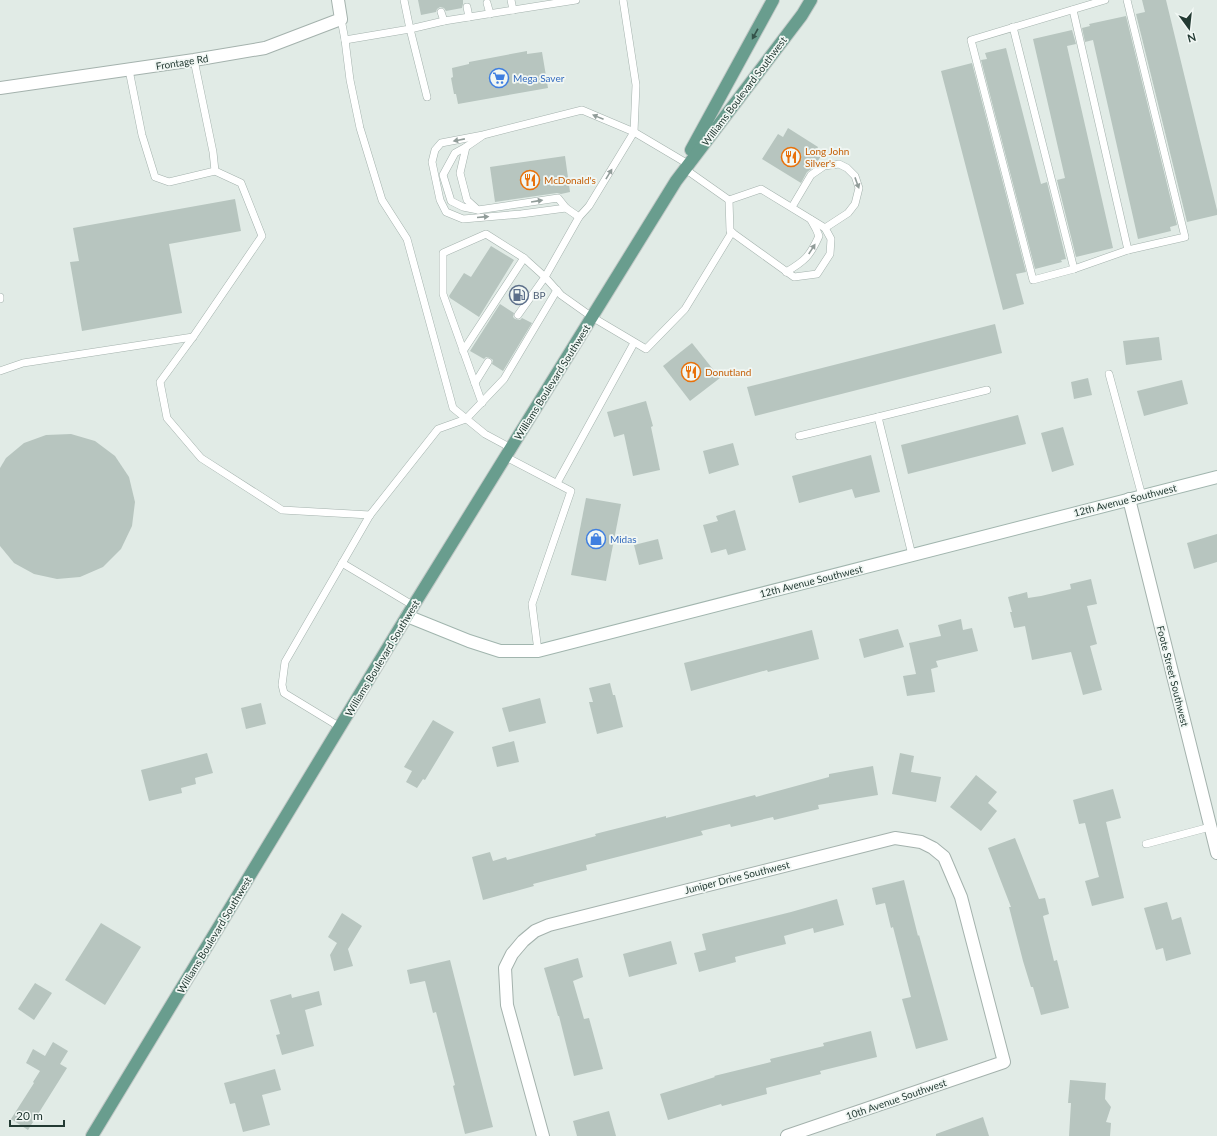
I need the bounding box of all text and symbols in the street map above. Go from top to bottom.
north arrow [1169,8,1209,48]
one-way arrow [751,28,758,40]
text: N [1186,31,1197,46]
street label: Williams Boulevard Southwest [699,34,789,148]
street label: Frontage Rd [155,52,209,72]
supermarket icon: Mega Saver [488,67,510,89]
place label: Mega Saver [513,72,565,84]
one-way arrow [591,113,603,119]
one-way arrow [452,137,465,143]
place label: Long John Silver's [805,145,849,169]
restaurant icon: Long John Silver's [780,146,802,168]
one-way arrow [605,168,612,180]
restaurant icon: McDonald's [519,169,541,191]
place label: McDonald's [544,174,596,186]
one-way arrow [854,177,860,189]
one-way arrow [531,198,544,204]
one-way arrow [477,214,489,221]
one-way arrow [808,244,816,254]
fuel station icon: BP [508,284,530,306]
place label: BP [533,289,545,301]
street label: Williams Boulevard Southwest [512,322,593,442]
restaurant icon: Donutland [680,361,702,383]
place label: Donutland [705,366,751,378]
street label: 12th Avenue Southwest [1072,481,1178,519]
shop icon: Midas [585,528,607,550]
place label: Midas [610,533,637,545]
street label: 12th Avenue Southwest [758,562,864,600]
street label: Williams Boulevard Southwest [342,597,422,718]
street label: Foote Street Southwest [1155,624,1191,728]
street label: Juniper Drive Southwest [683,858,791,896]
street label: Williams Boulevard Southwest [174,874,254,995]
street label: 10th Avenue Southwest [844,1076,948,1122]
scale bar [10,1102,64,1128]
text: 20 m [16,1108,43,1123]

